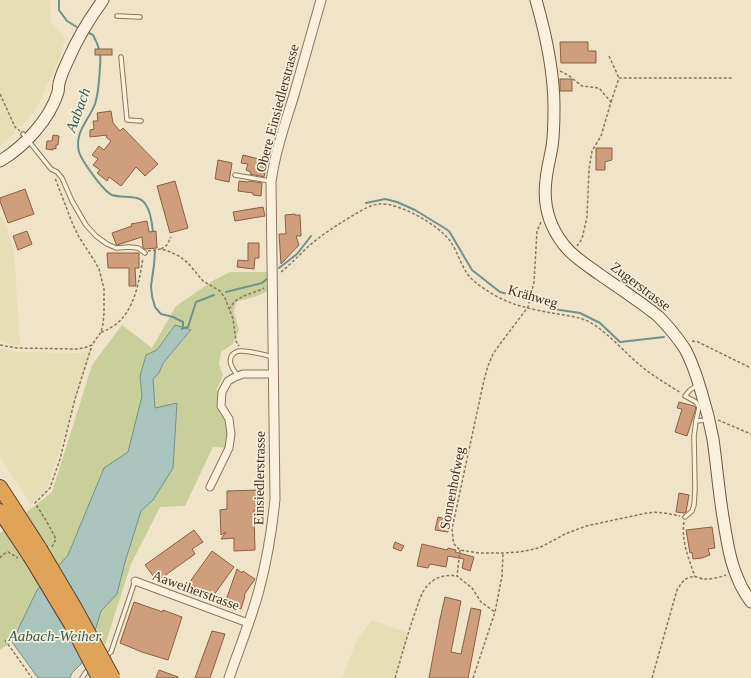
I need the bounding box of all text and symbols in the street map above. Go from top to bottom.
street label: Obere Einsiedlerstrasse [253,43,302,174]
water label: Aabach [62,86,93,135]
street label: Zugerstrasse [608,259,673,314]
street label: Krähweg [506,282,560,311]
street label: Einsiedlerstrasse [251,431,268,525]
street label: Sonnenhofweg [437,445,468,531]
street label: Aaweiherstrasse [150,568,242,613]
water label: Aabach-Weiher [8,628,102,644]

